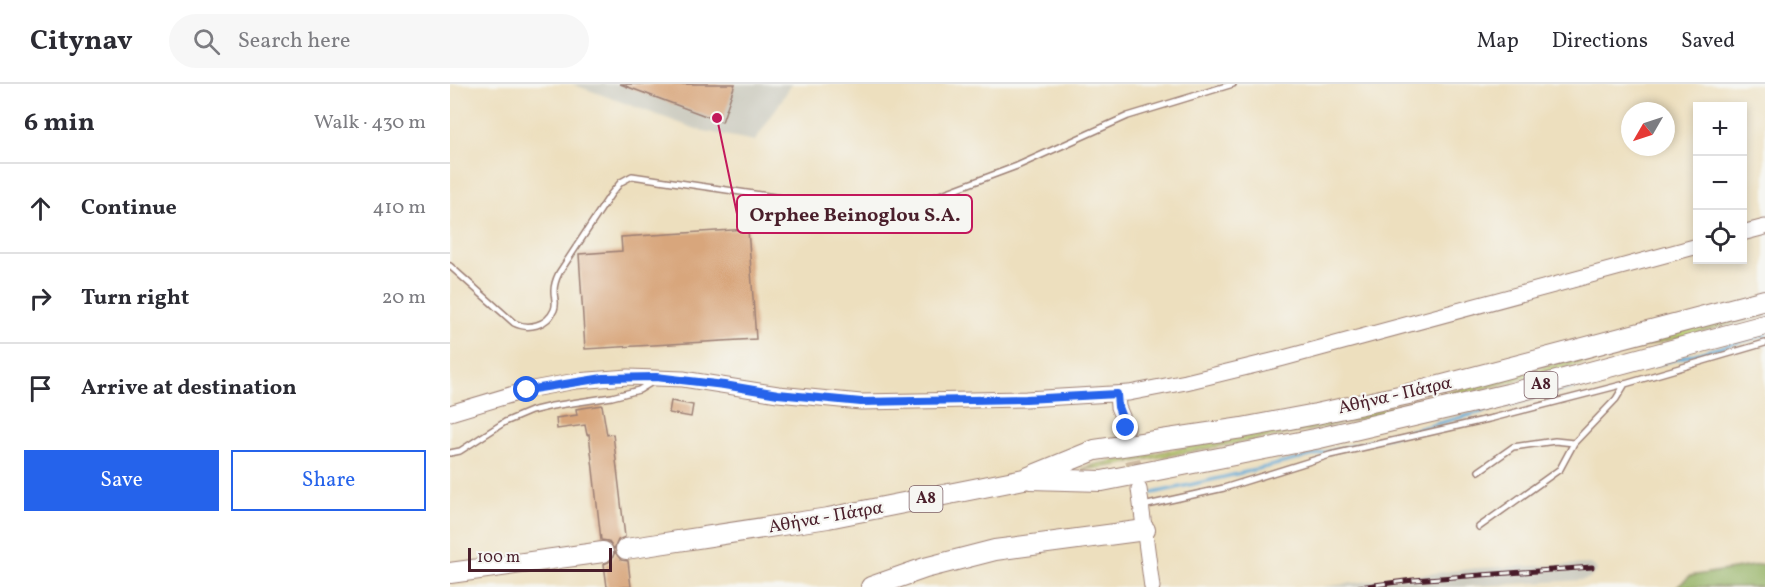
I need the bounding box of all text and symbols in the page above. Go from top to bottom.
search box [169,14,589,68]
text: Citynav [30,22,133,61]
icon: search [190,25,223,58]
text: Search here [238,26,350,57]
text: Map [1477,27,1519,56]
text: Directions [1552,27,1648,56]
text: Saved [1681,27,1735,56]
north arrow [1621,102,1675,156]
map controls [1693,102,1747,264]
button: + [1693,102,1747,156]
text: 6 min [24,105,95,141]
text: Walk · 430 m [314,109,426,137]
button: − [1693,156,1747,210]
icon: ahead [24,192,57,225]
text: Continue [81,193,177,224]
text: 410 m [373,194,426,222]
callout: Orphee Beinoglou S.A. [737,195,972,233]
text: Orphee Beinoglou S.A. [749,202,961,230]
button: locate [1693,210,1747,264]
icon: right [24,282,57,315]
text: Turn right [81,283,189,314]
text: 20 m [382,284,426,312]
street label: Αθήνα - Πάτρα [1336,371,1455,421]
icon: arrive [24,372,57,405]
road number: Α8 [1524,372,1558,398]
text: Arrive at destination [81,373,297,404]
route start [513,376,539,402]
route end [1112,414,1138,440]
button: Save [24,450,219,511]
button: Share [231,450,426,511]
road number: Α8 [910,486,942,512]
street label: Αθήνα - Πάτρα [767,496,886,540]
scale bar [468,545,612,572]
text: 100 m [477,547,520,569]

